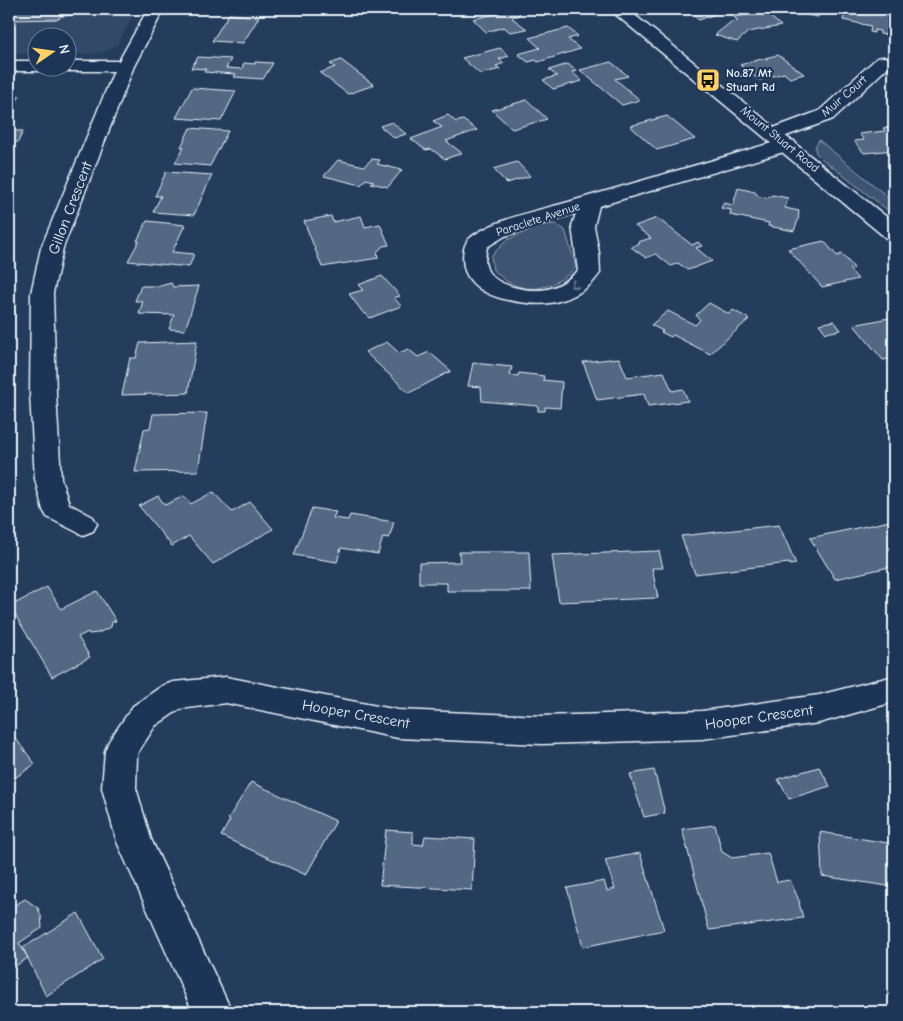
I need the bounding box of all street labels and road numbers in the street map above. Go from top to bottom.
street label: Muir Court [818,72,870,120]
street label: Mount Stuart Road [738,103,822,175]
street label: Gillon Crescent [44,158,96,257]
street label: Paraclete Avenue [494,199,582,239]
street label: Hooper Crescent [301,696,412,732]
street label: Hooper Crescent [704,700,815,734]

